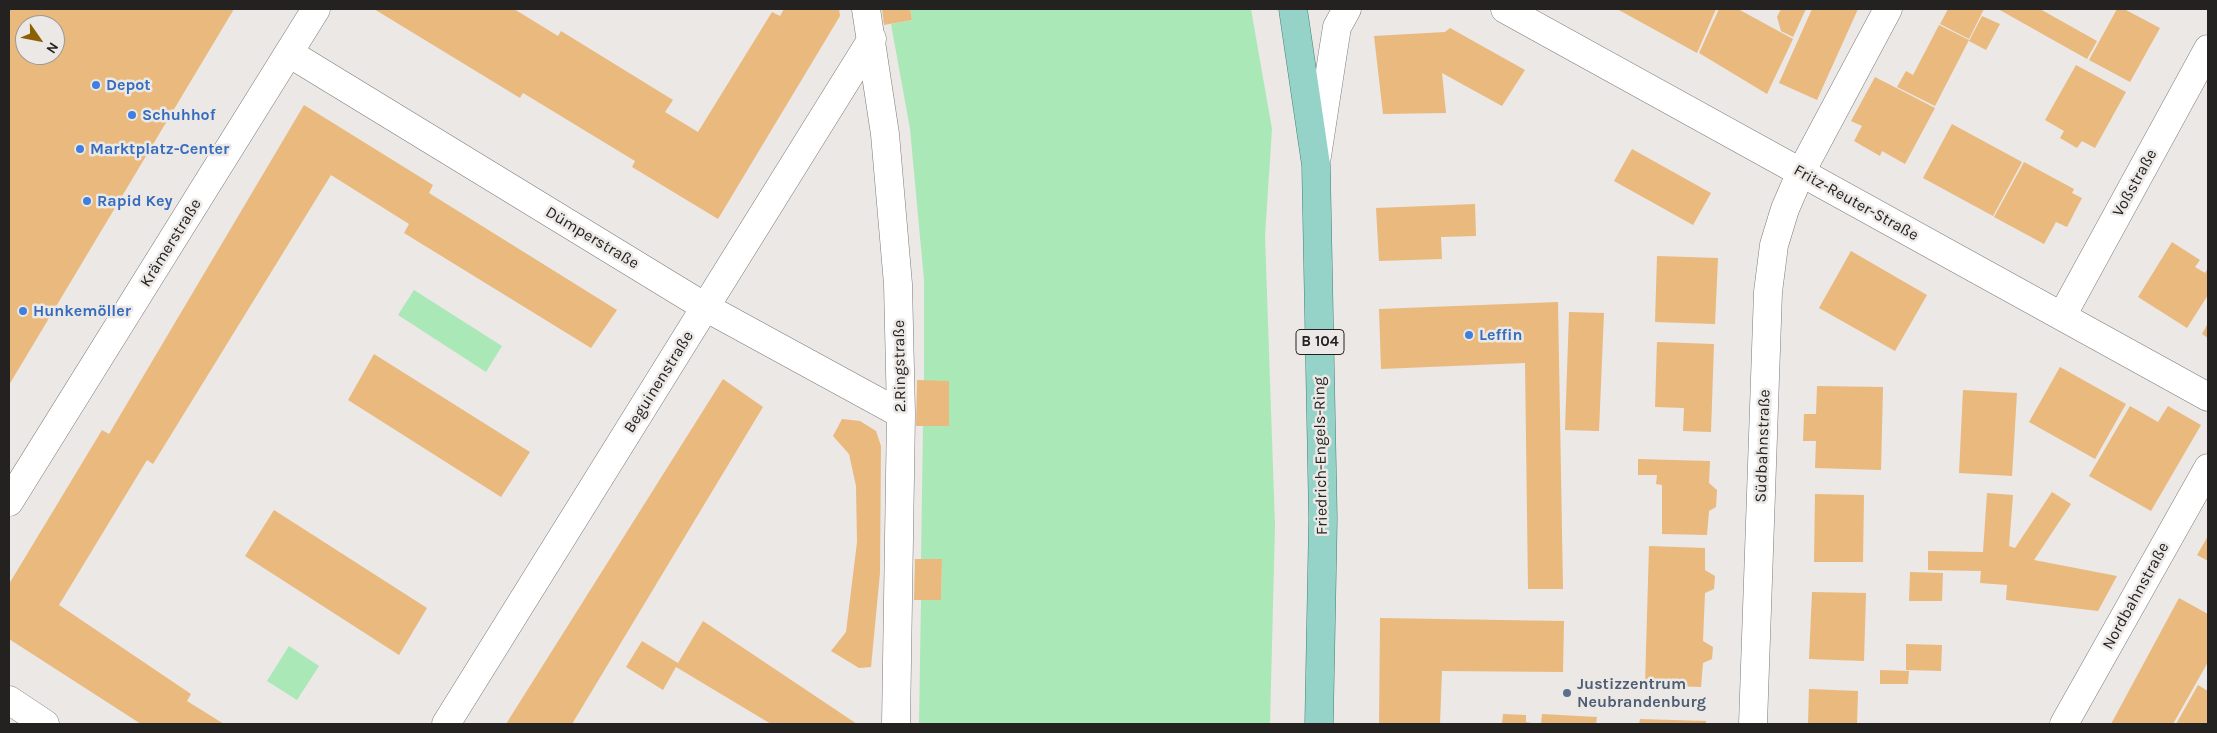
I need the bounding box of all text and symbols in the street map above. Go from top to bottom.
north arrow [15,15,65,65]
text: N [42,39,62,57]
place label: Depot [106,75,151,95]
marker: Depot [90,79,102,91]
place label: Schuhhof [142,105,216,125]
marker: Schuhhof [126,109,138,121]
place label: Marktplatz-Center [90,139,229,159]
marker: Marktplatz-Center [74,143,86,155]
street label: Voßstraße [2109,146,2161,220]
street label: Fritz-Reuter-Straße [1790,161,1922,245]
place label: Rapid Key [97,191,173,211]
marker: Rapid Key [81,195,93,207]
street label: Krämerstraße [136,195,206,291]
street label: Dümperstraße [542,203,642,273]
place label: Hunkemöller [33,301,131,321]
marker: Hunkemöller [17,305,29,317]
street label: 2.Ringstraße [890,320,910,412]
place label: Leffin [1479,325,1522,345]
street label: Beguinenstraße [620,328,698,436]
marker: Leffin [1463,329,1475,341]
road number: B 104 [1296,330,1344,354]
street label: Friedrich-Engels-Ring [1310,377,1332,535]
street label: Südbahnstraße [1751,389,1775,503]
street label: Nordbahnstraße [2099,539,2173,653]
place label: Justizzentrum Neubrandenburg [1577,674,1706,712]
marker: Justizzentrum Neubrandenburg [1561,687,1573,699]

